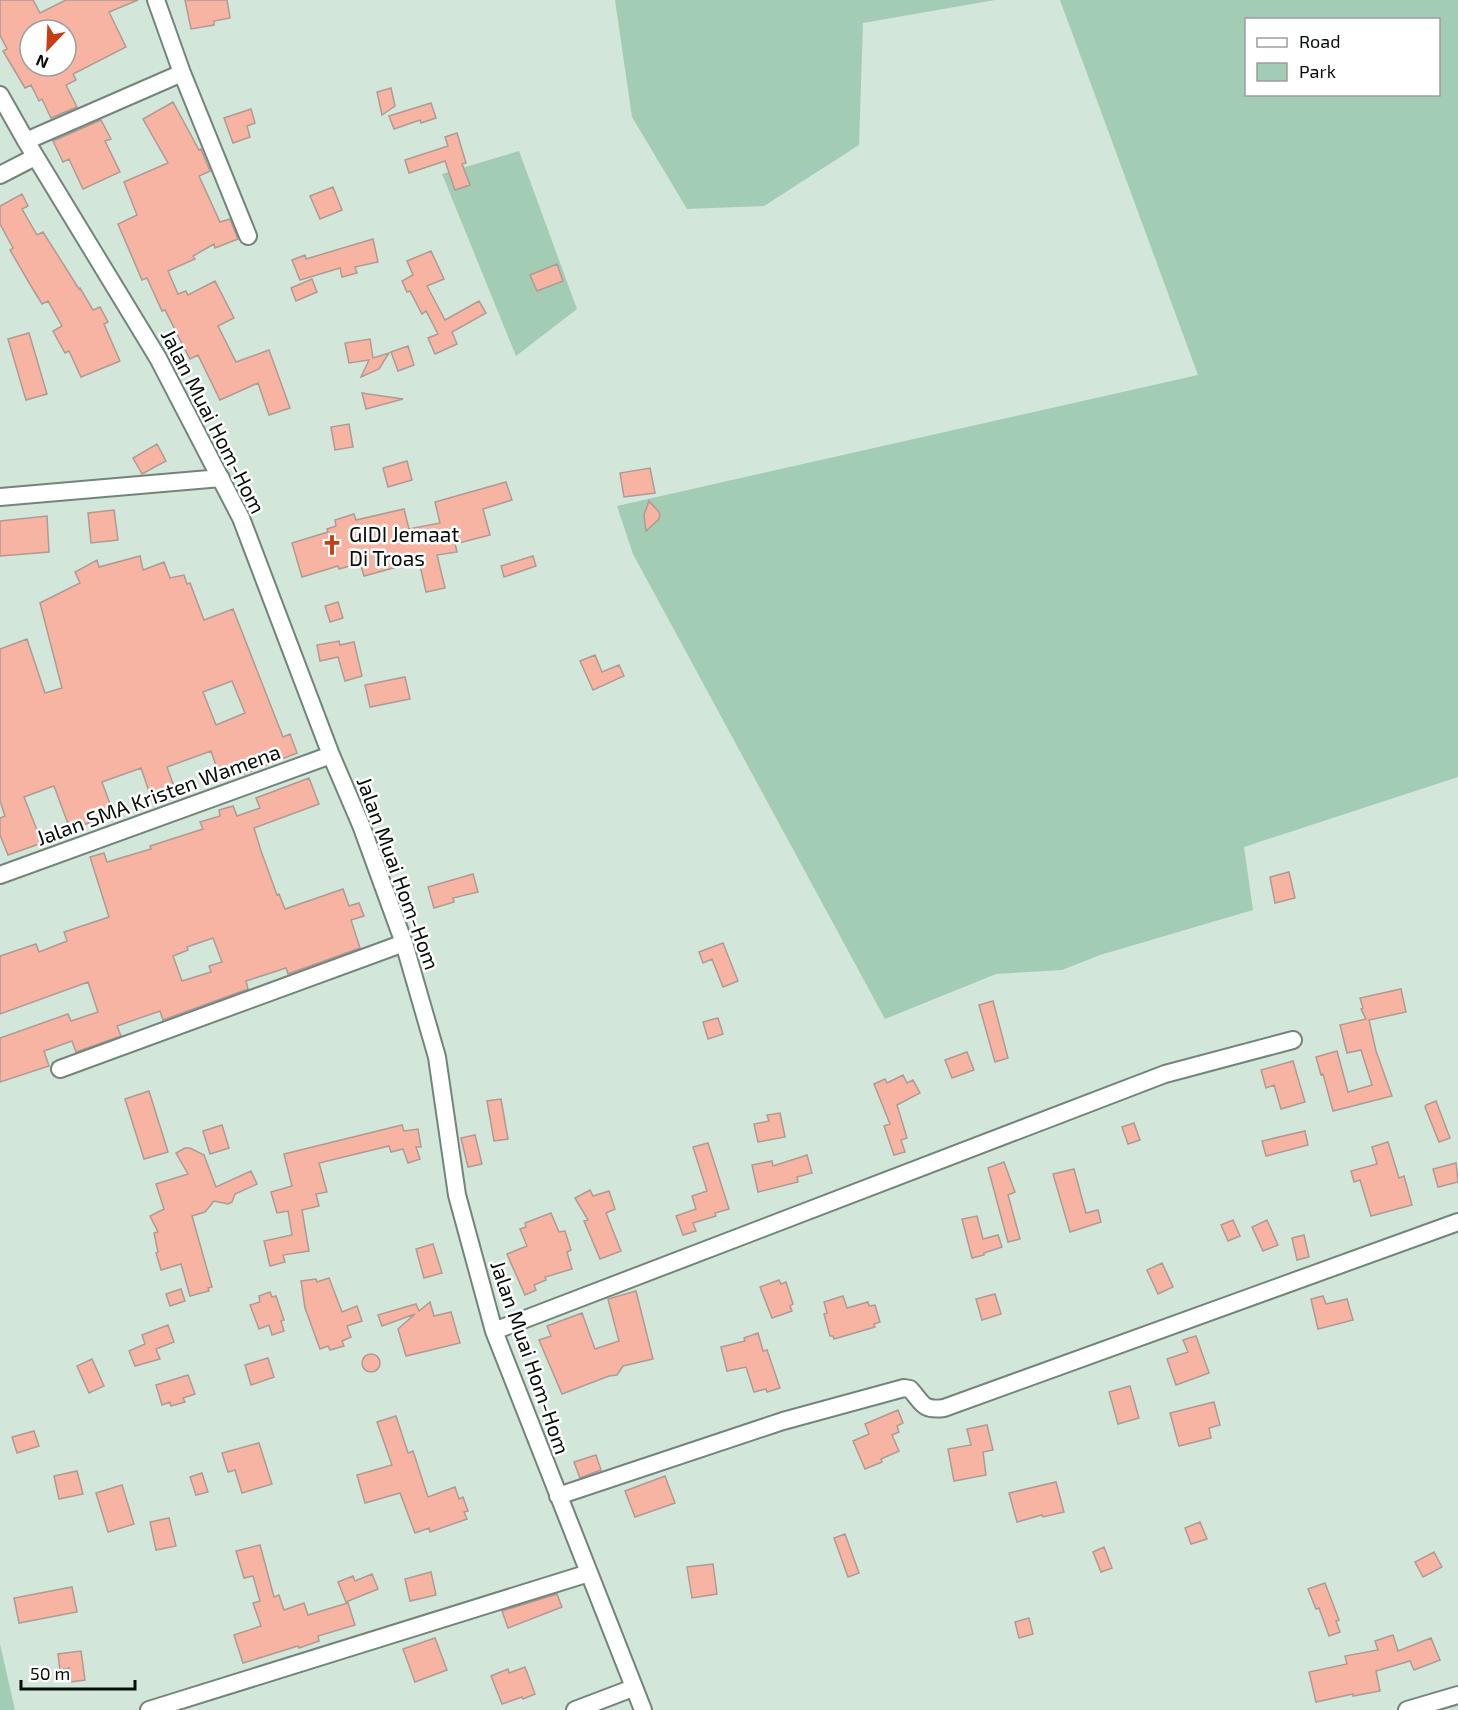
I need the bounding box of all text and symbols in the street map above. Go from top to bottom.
north arrow [18,18,78,78]
legend [1245,18,1440,96]
text: Road [1299,30,1340,52]
text: N [33,51,51,73]
text: Park [1299,60,1336,82]
street label: Jalan Muai Hom-Hom [157,325,271,517]
place label: GIDI Jemaat Di Troas [349,521,459,570]
church icon: GIDI Jemaat Di Troas [320,533,344,557]
street label: Jalan SMA Kristen Wamena [33,738,283,850]
street label: Jalan Muai Hom-Hom [352,773,446,973]
street label: Jalan Muai Hom-Hom [486,1257,576,1457]
scale bar [21,1653,135,1691]
text: 50 m [30,1662,70,1684]

